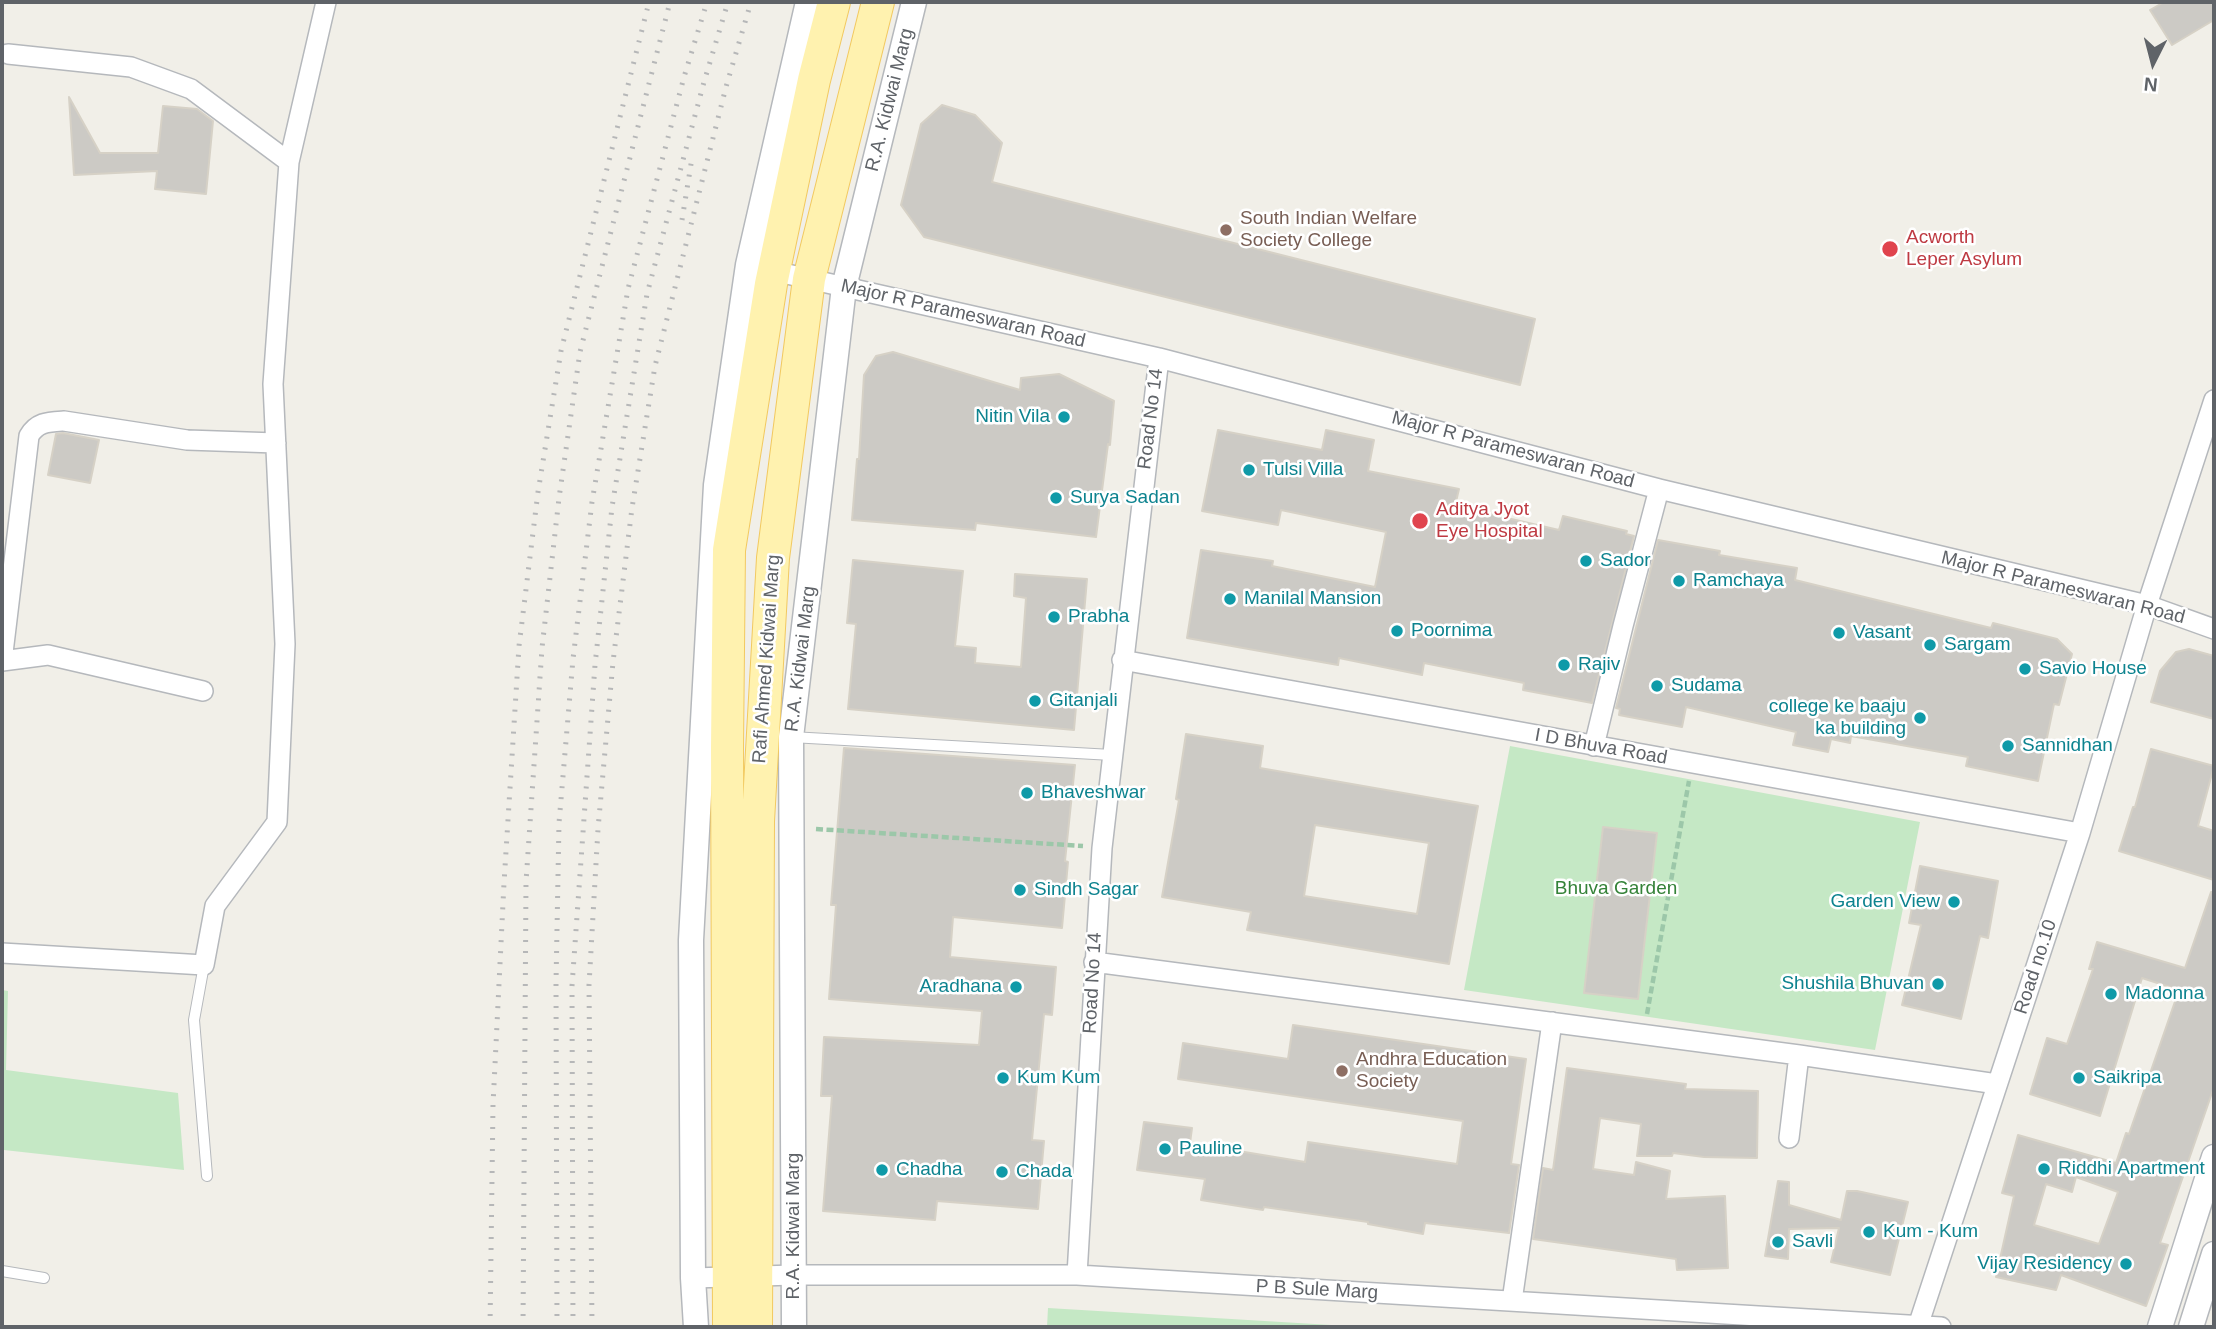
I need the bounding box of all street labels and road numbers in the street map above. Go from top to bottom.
street label: R.A. Kidwai Marg [861,26,919,174]
street label: Major R Parameswaran Road [839,275,1087,353]
street label: Road No 14 [1134,367,1168,471]
street label: Major R Parameswaran Road [1389,407,1637,493]
street label: Major R Parameswaran Road [1939,547,2187,629]
street label: Rafi Ahmed Kidwai Marg [748,554,786,764]
street label: R.A. Kidwai Marg [781,585,821,733]
street label: I D Bhuva Road [1533,724,1669,770]
street label: Road no.10 [2010,917,2062,1017]
street label: Road No 14 [1079,932,1107,1034]
street label: R.A. Kidwai Marg [783,1153,805,1299]
street label: P B Sule Marg [1255,1275,1379,1305]

